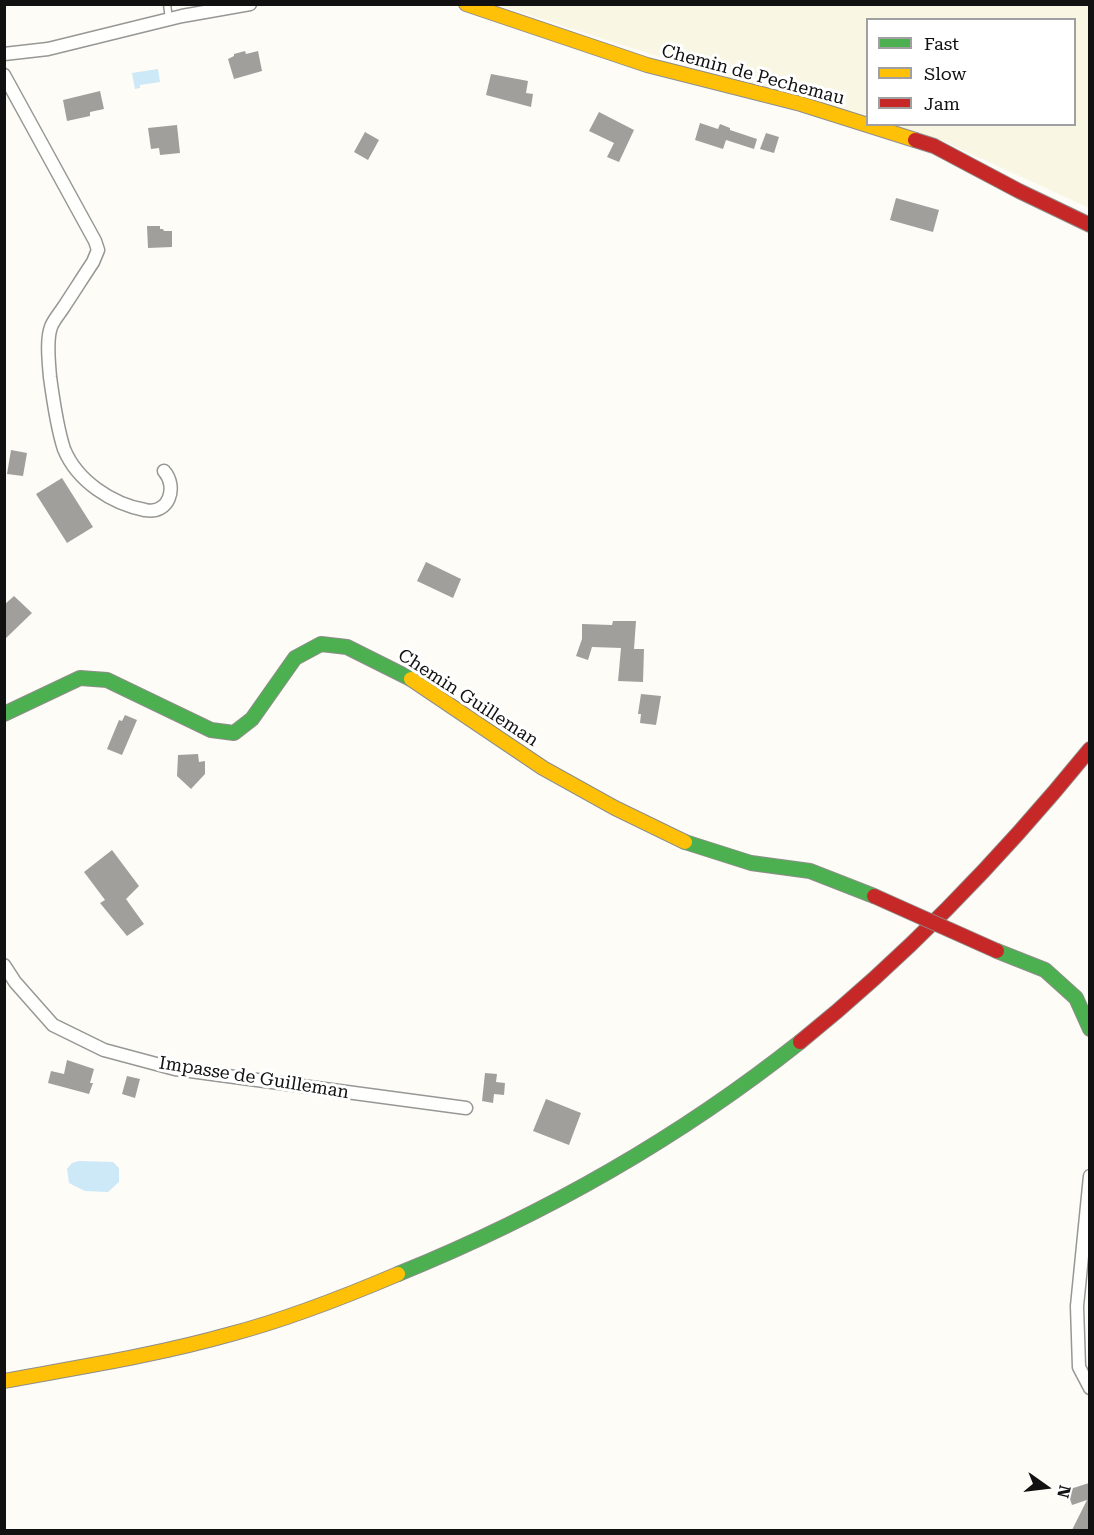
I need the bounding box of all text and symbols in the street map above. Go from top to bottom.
legend [866,18,1076,126]
text: Fast [924,33,959,54]
street label: Chemin de Pechemau [659,40,847,110]
text: Slow [924,63,966,84]
text: Jam [924,93,960,114]
street label: Chemin Guilleman [394,645,542,751]
street label: Impasse de Guilleman [157,1052,351,1104]
north arrow [1016,1457,1076,1517]
text: N [1053,1483,1075,1500]

